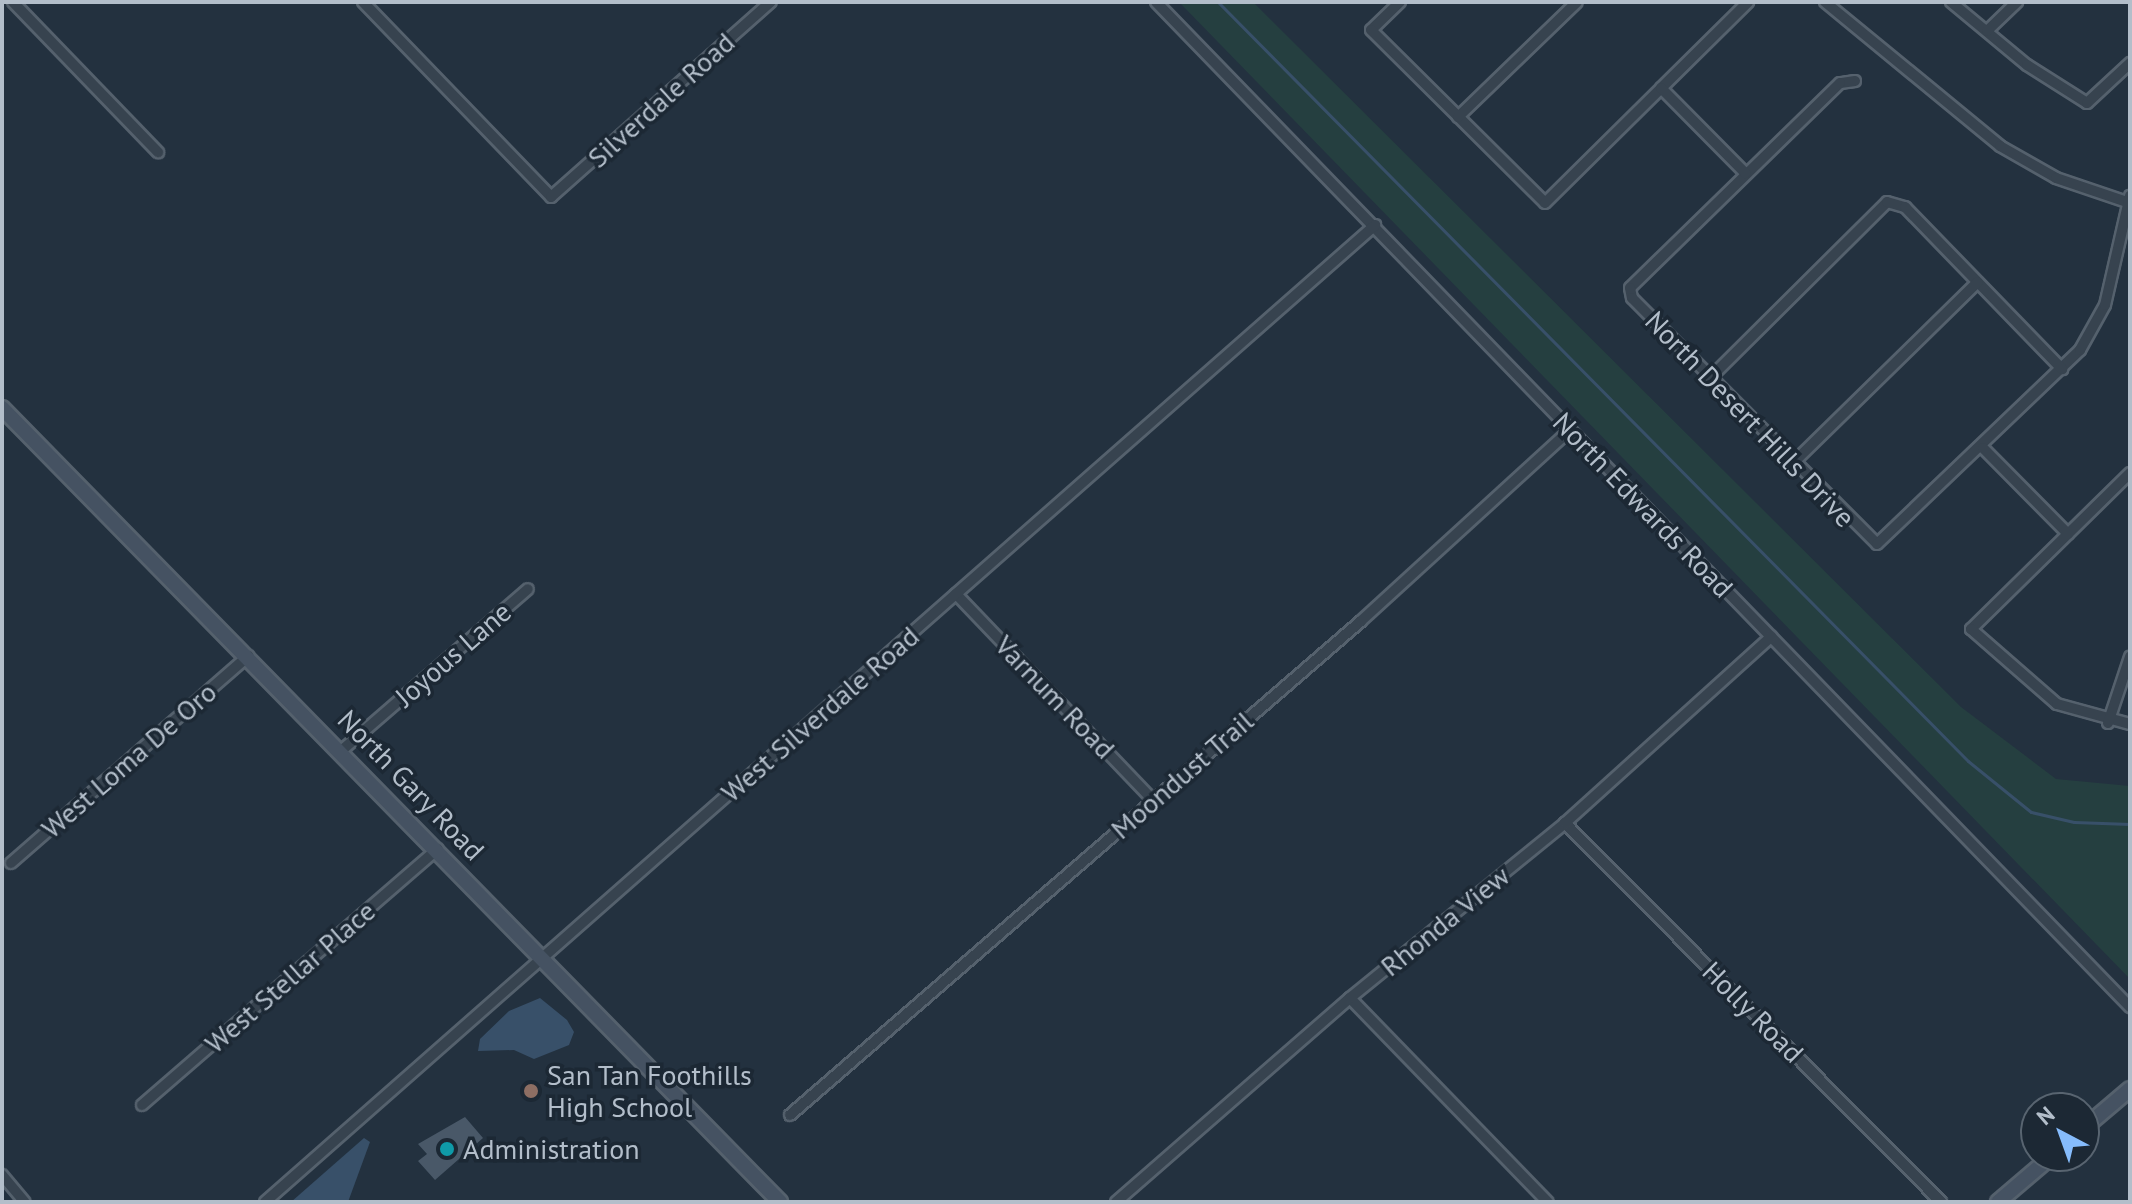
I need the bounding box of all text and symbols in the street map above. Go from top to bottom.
street label: Silverdale Road [581,25,741,175]
street label: North Desert Hills Drive [1638,304,1862,534]
street label: North Edwards Road [1546,406,1740,604]
street label: Joyous Lane [388,595,518,713]
street label: West Silverdale Road [714,619,926,809]
street label: Varnum Road [988,629,1122,765]
street label: West Loma De Oro [35,675,223,845]
street label: North Gary Road [331,703,491,867]
street label: Moondust Trail [1104,704,1260,846]
street label: Rhonda View [1374,859,1516,983]
street label: West Stellar Place [198,894,382,1060]
street label: Holly Road [1695,954,1811,1070]
place label: San Tan Foothills High School [547,1058,753,1124]
marker: San Tan Foothills High School [522,1082,540,1100]
north arrow [2020,1092,2100,1172]
text: N [2031,1100,2060,1131]
place label: Administration [463,1132,640,1166]
marker: Administration [438,1140,456,1158]

